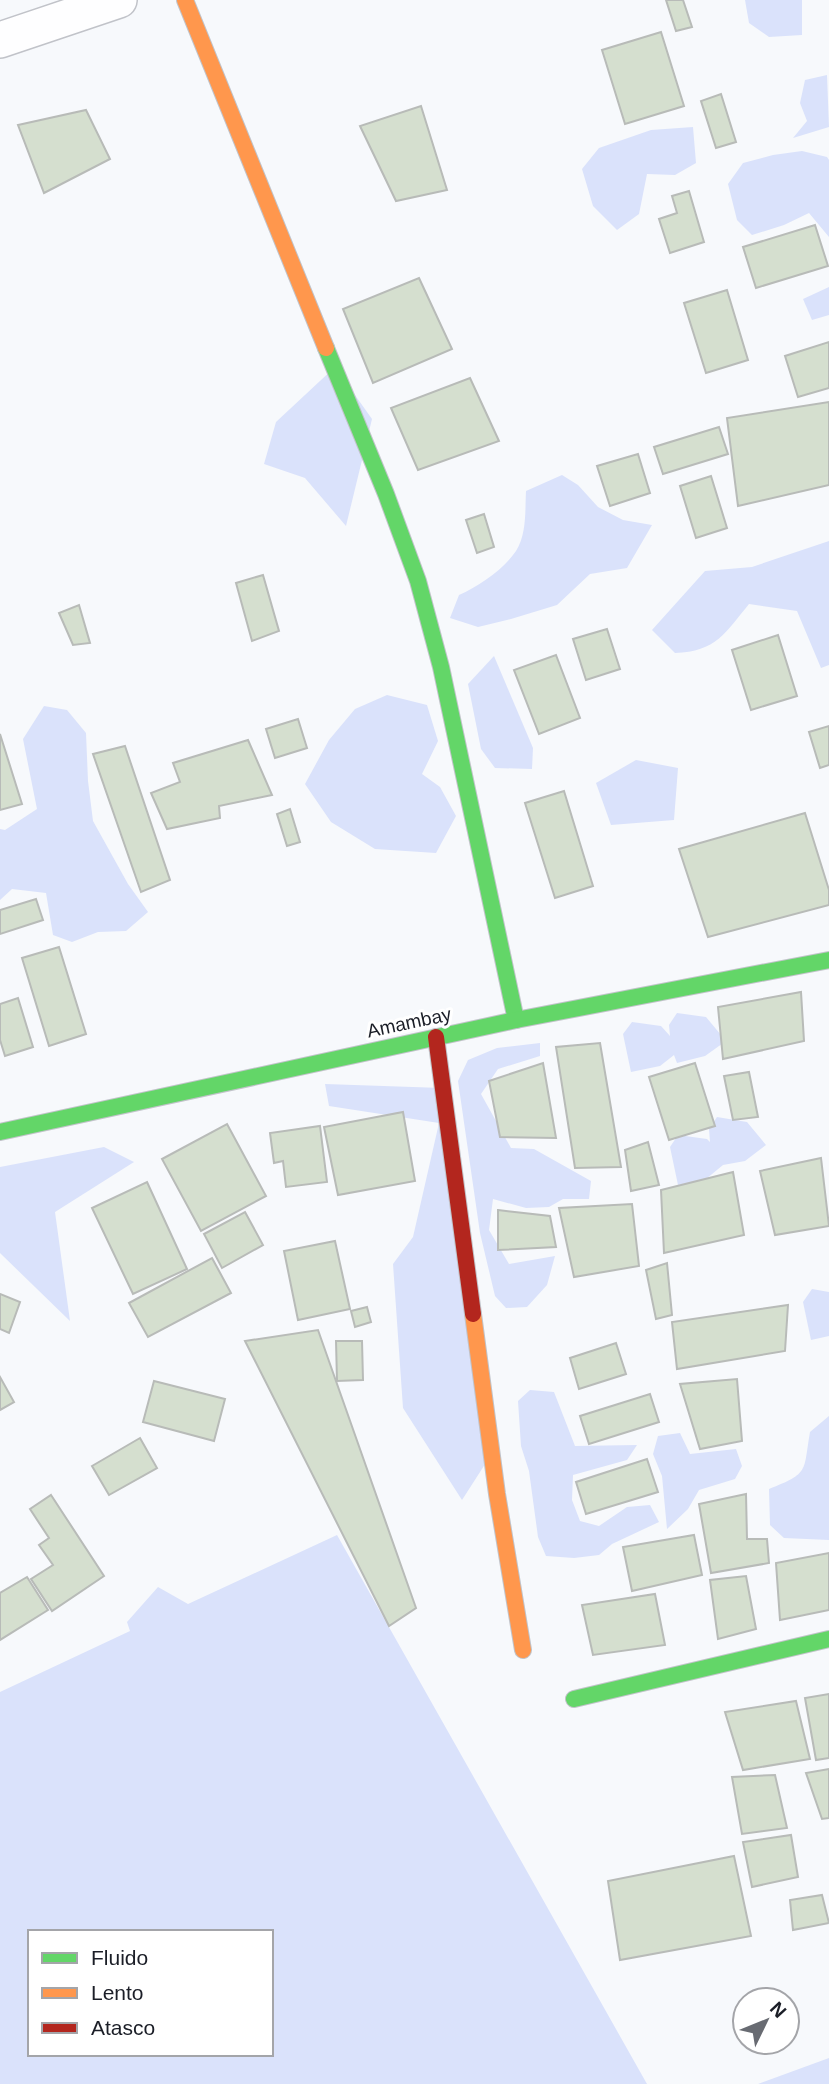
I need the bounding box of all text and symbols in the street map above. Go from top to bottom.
street label: Amambay [365,1003,454,1042]
legend [28,1930,273,2056]
text: Fluido [91,1946,148,1969]
text: Lento [91,1981,144,2004]
north arrow [731,1986,801,2056]
text: N [766,1998,790,2022]
text: Atasco [91,2016,155,2039]

